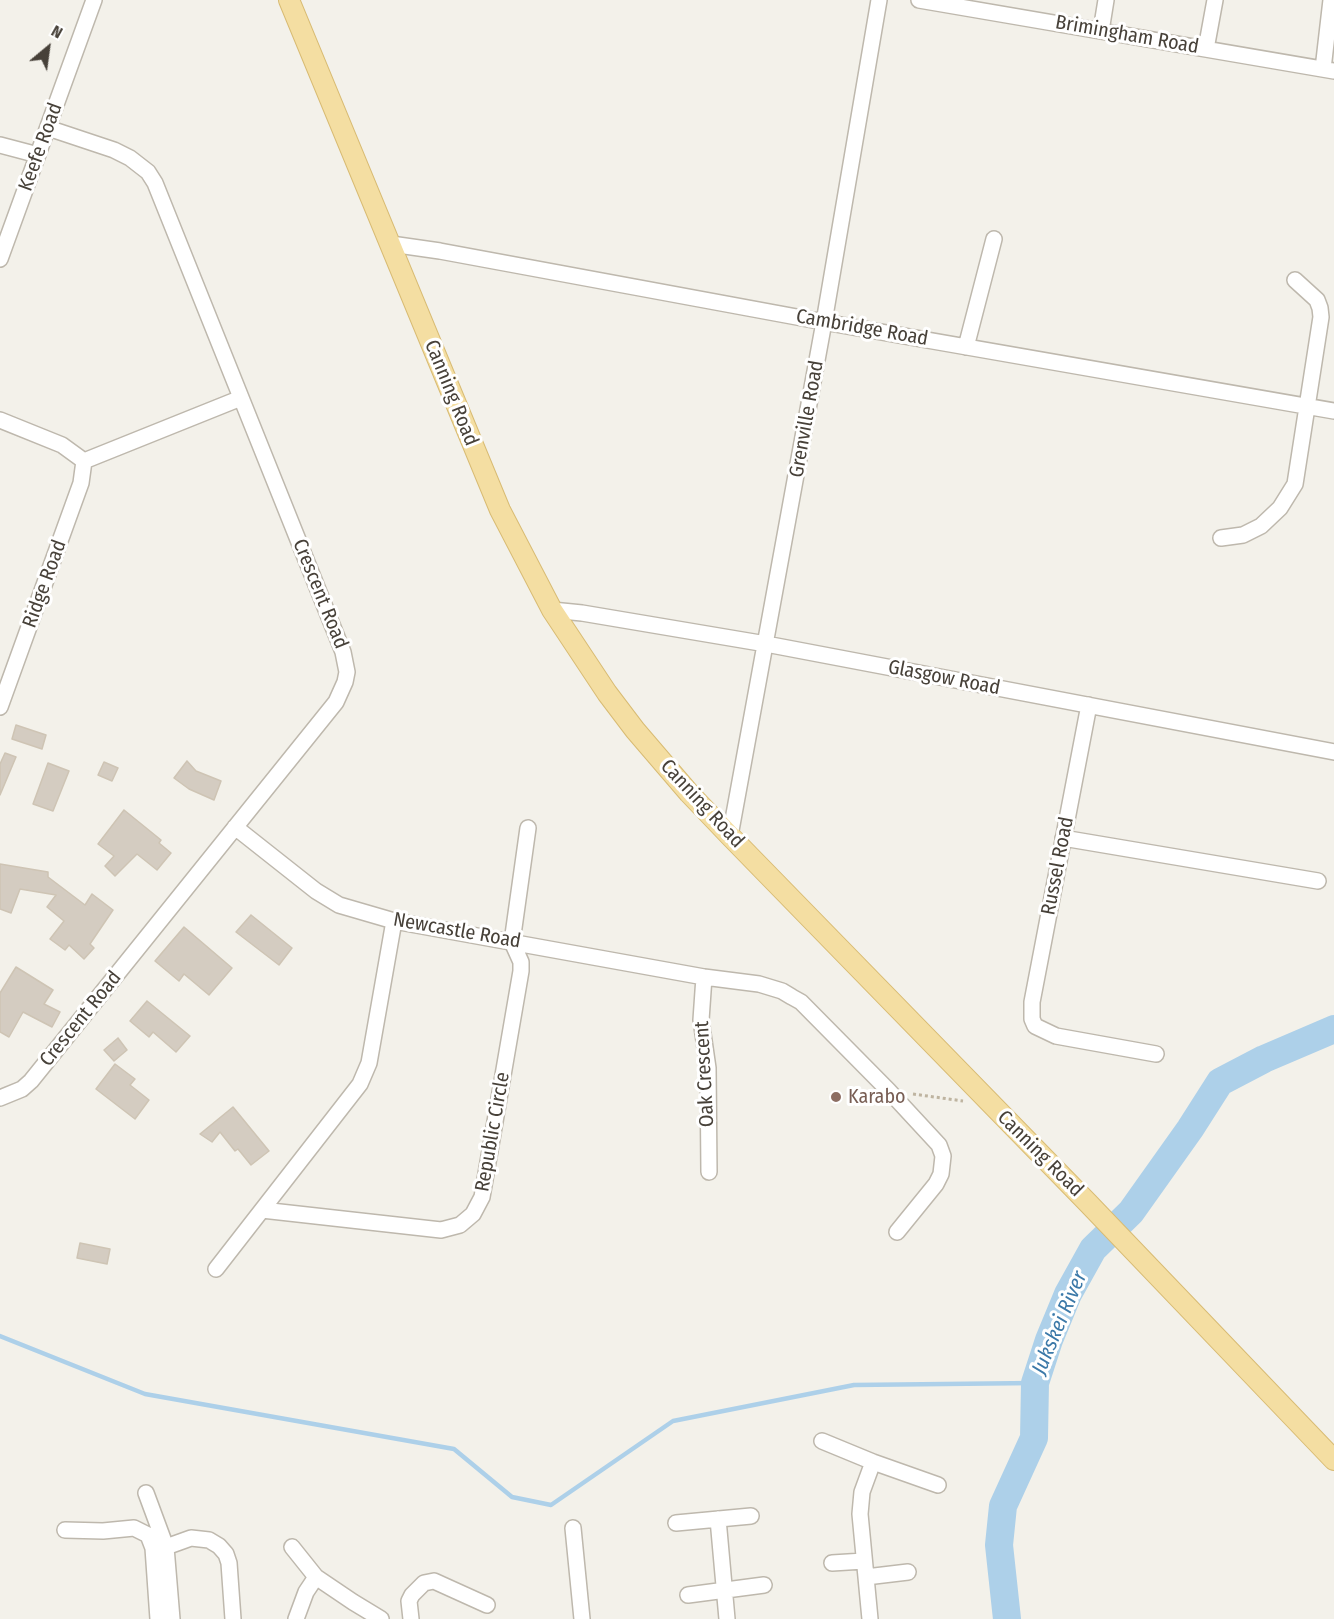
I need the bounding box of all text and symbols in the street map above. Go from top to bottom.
street label: Brimingham Road [1053,11,1201,59]
north arrow [18,18,78,78]
text: N [48,21,66,42]
street label: Keefe Road [14,100,68,194]
street label: Cambridge Road [794,305,930,351]
street label: Canning Road [419,337,483,449]
street label: Grenville Road [785,359,829,479]
street label: Crescent Road [287,536,353,652]
street label: Ridge Road [18,537,72,631]
street label: Glasgow Road [886,655,1002,701]
street label: Canning Road [655,755,749,853]
street label: Russel Road [1037,815,1079,917]
street label: Newcastle Road [391,908,523,954]
street label: Crescent Road [35,966,127,1072]
street label: Oak Crescent [690,1020,720,1128]
street label: Republic Circle [471,1070,515,1194]
place label: Karabo [848,1085,906,1109]
marker: Karabo [829,1090,843,1104]
street label: Canning Road [992,1106,1088,1202]
water label: Jukskei River [1027,1268,1093,1378]

